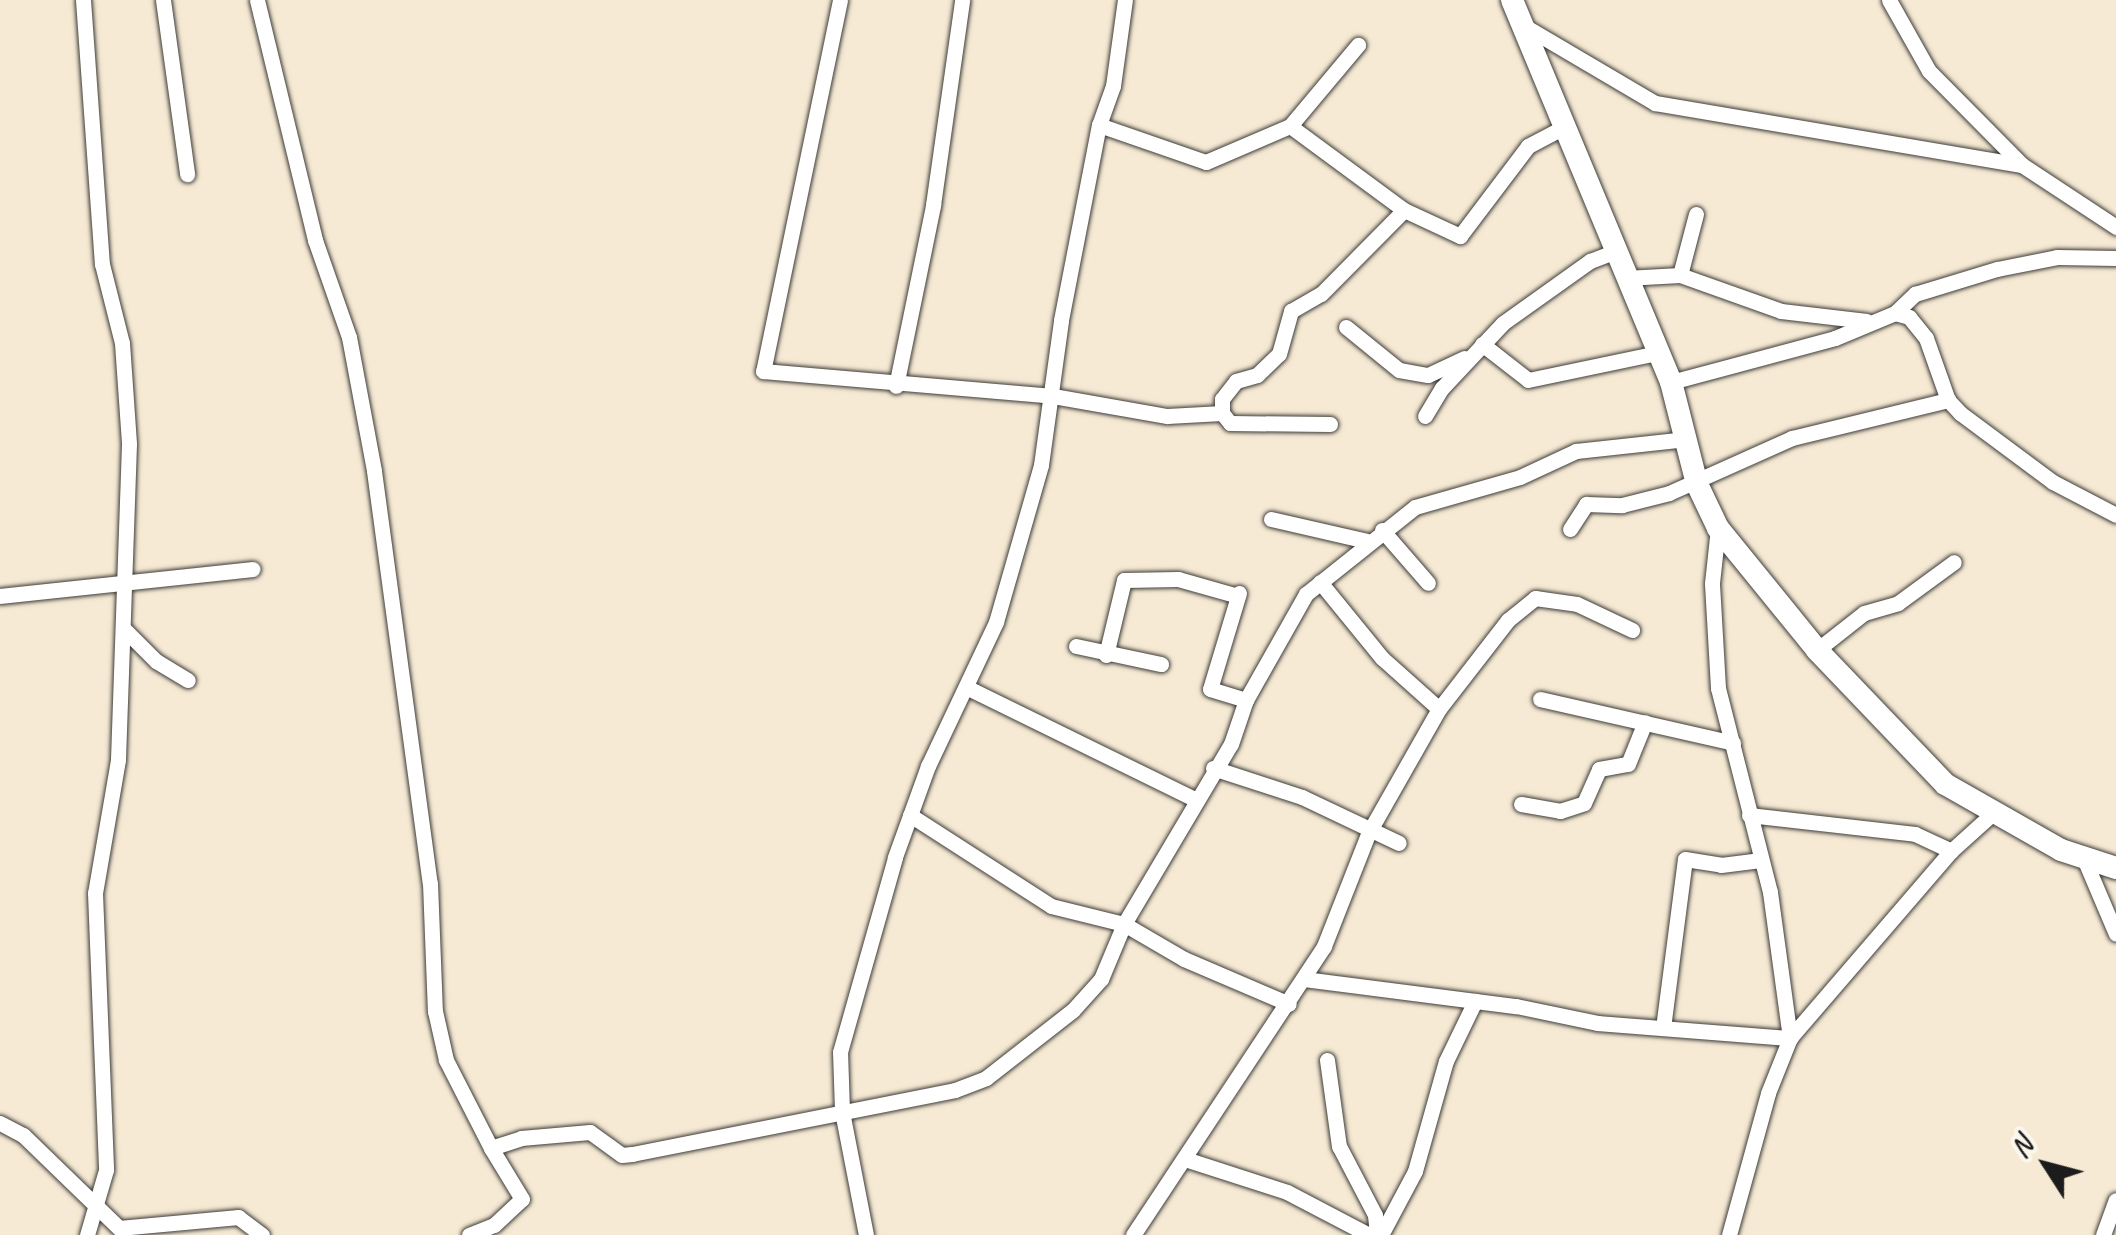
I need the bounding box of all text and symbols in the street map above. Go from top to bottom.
north arrow [1996,1115,2096,1215]
text: N [2002,1130,2041,1164]

